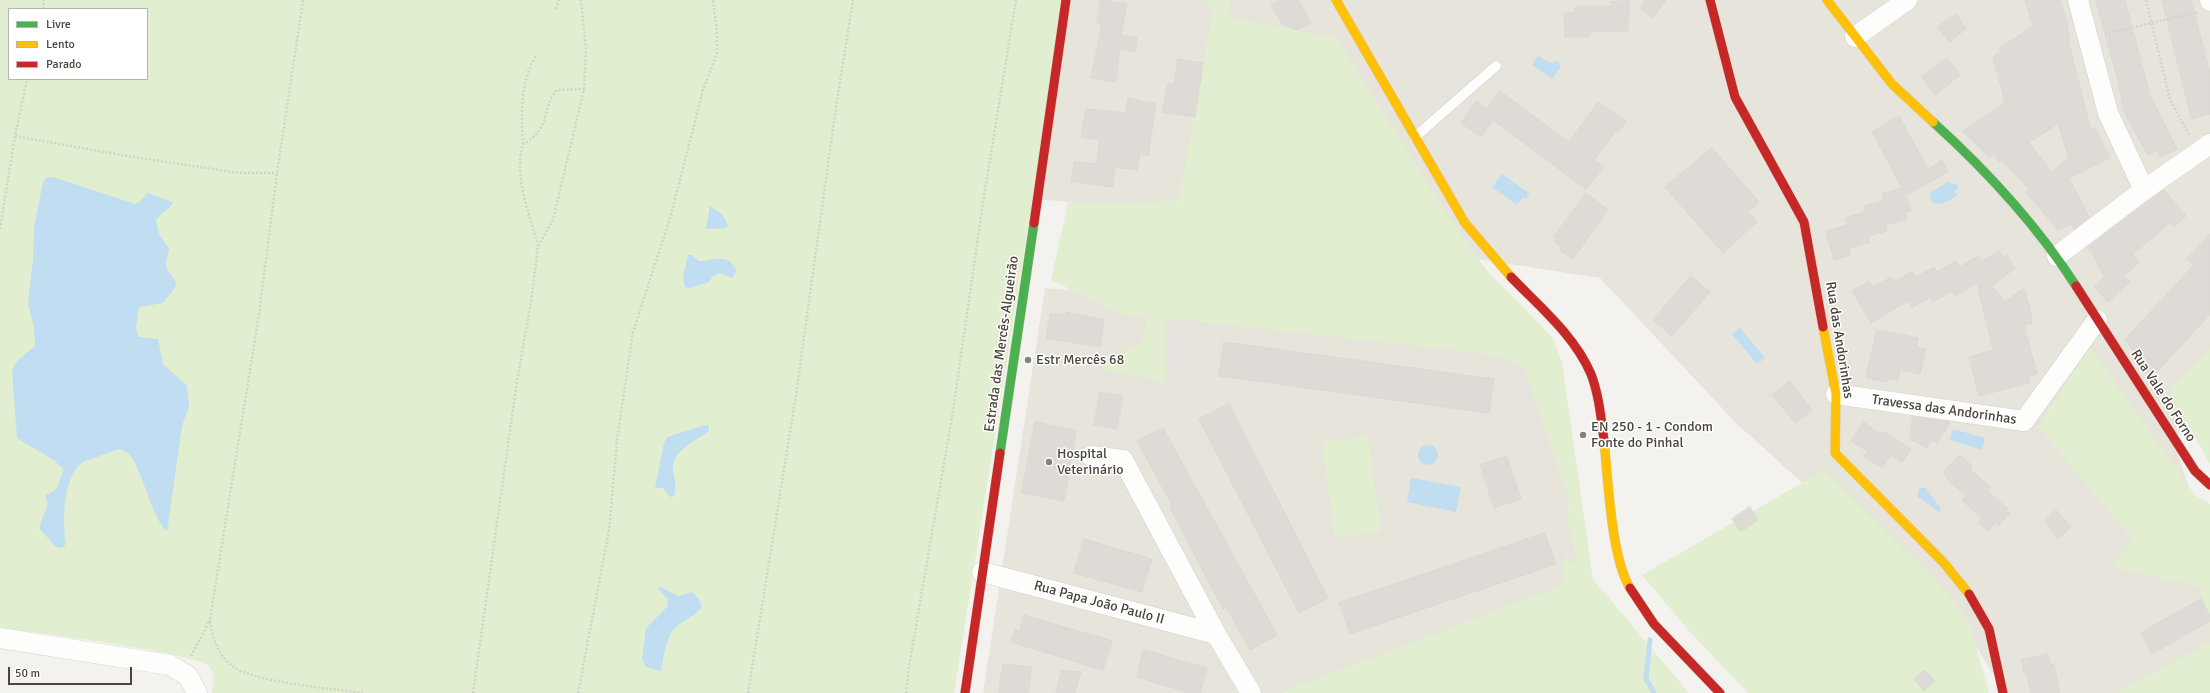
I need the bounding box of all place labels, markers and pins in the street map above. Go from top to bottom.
place label: Estr Mercês 68 [1036,352,1124,368]
marker: Estr Mercês 68 [1023,355,1033,365]
place label: EN 250 - 1 - Condom Fonte do Pinhal [1591,419,1713,452]
marker: EN 250 - 1 - Condom Fonte do Pinhal [1578,430,1588,440]
place label: Hospital Veterinário [1057,446,1124,478]
marker: Hospital Veterinário [1044,457,1054,467]

